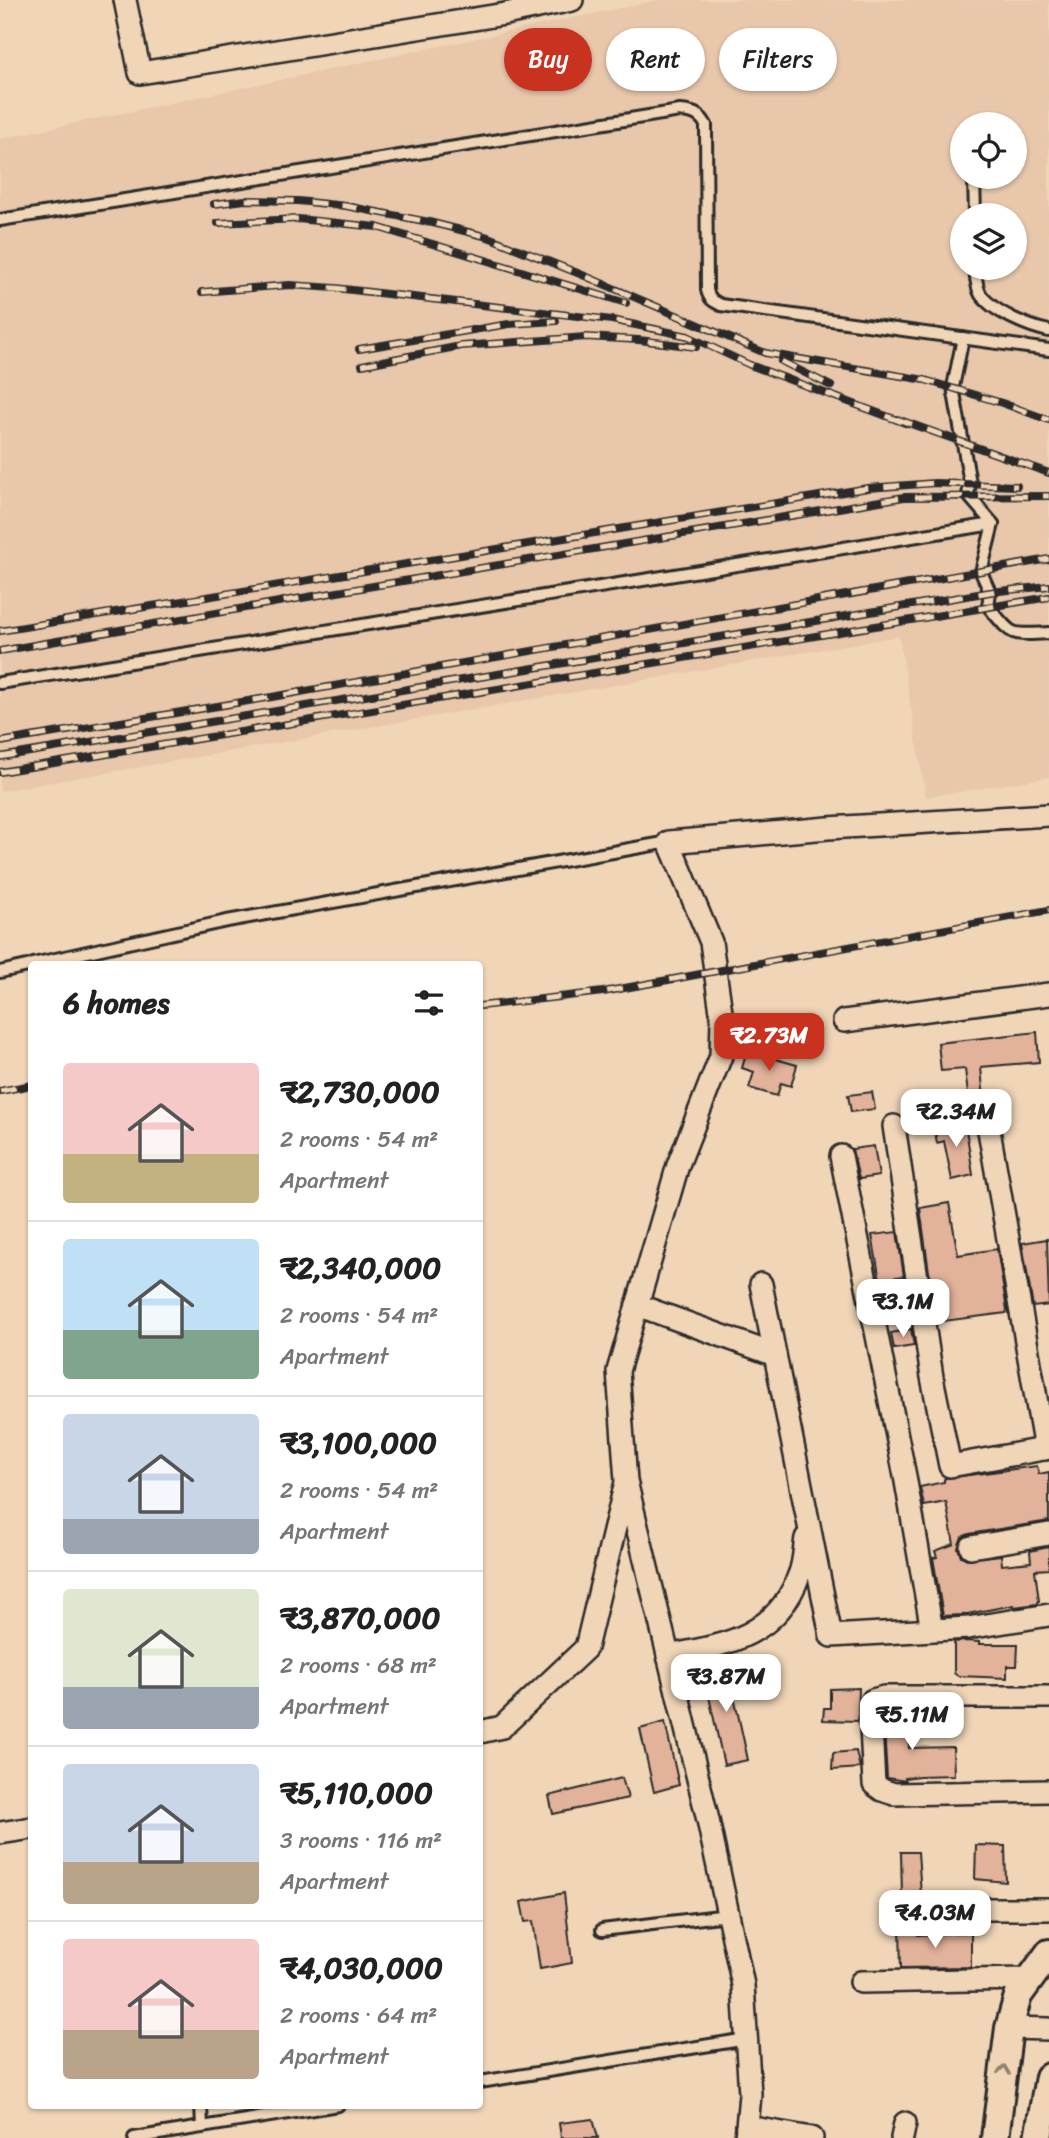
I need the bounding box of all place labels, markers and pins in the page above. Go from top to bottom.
pin: ₹2.73M [712,1014,826,1073]
pin: ₹2.34M [899,1090,1013,1149]
pin: ₹3.1M [854,1280,952,1339]
pin: ₹3.87M [669,1654,783,1714]
pin: ₹5.11M [855,1692,969,1752]
pin: ₹4.03M [878,1890,992,1950]

